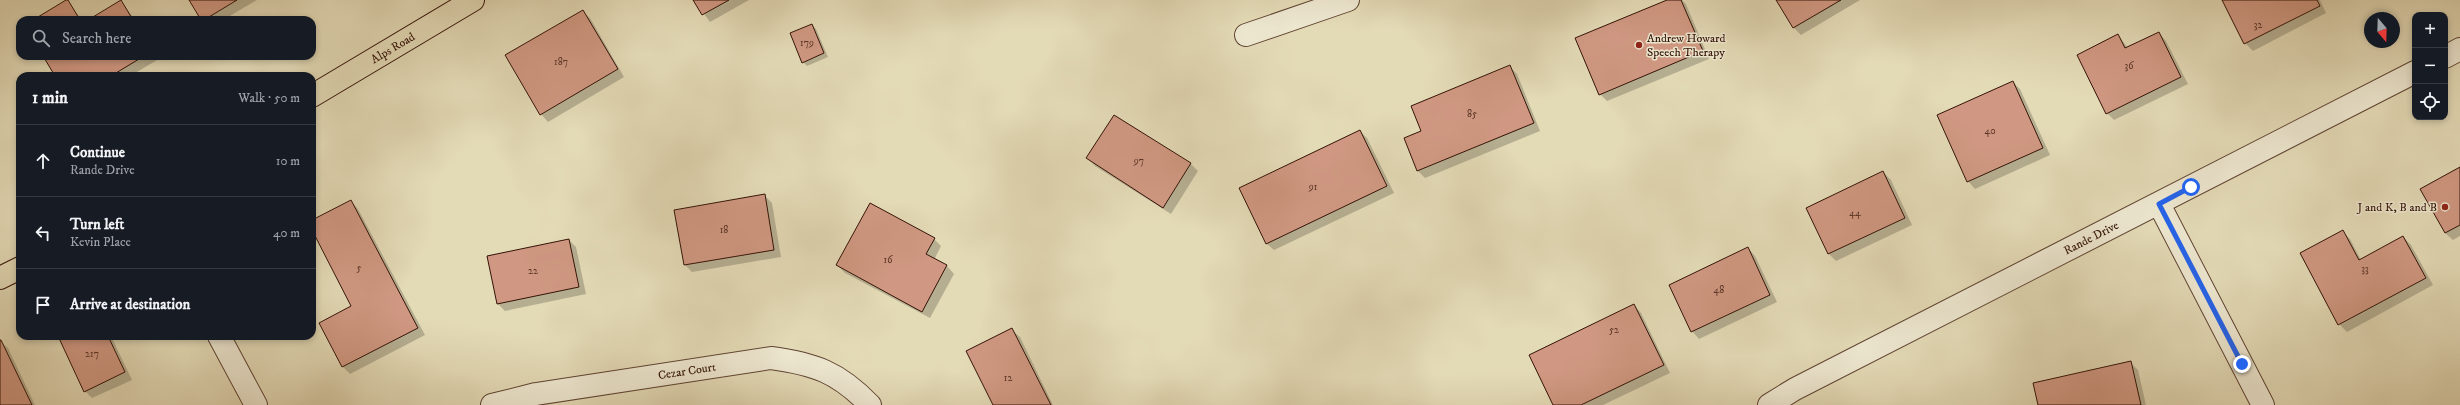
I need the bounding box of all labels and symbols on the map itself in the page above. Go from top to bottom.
north arrow [2364,12,2400,48]
house number: 32 [2254,19,2262,31]
street label: Alps Road [368,29,418,67]
place label: Andrew Howard Speech Therapy [1647,31,1725,60]
house number: 179 [800,37,814,49]
marker: Andrew Howard Speech Therapy [1634,40,1644,50]
house number: 187 [554,56,568,68]
house number: 36 [2125,60,2134,72]
house number: 85 [1467,108,1477,120]
house number: 40 [1984,125,1996,137]
house number: 97 [1133,155,1144,167]
route start [2182,178,2200,196]
house number: 91 [1308,181,1318,193]
place label: J and K, B and B [2357,200,2437,215]
marker: J and K, B and B [2440,202,2450,212]
house number: 44 [1849,207,1861,219]
street label: Rande Drive [2061,217,2121,258]
house number: 18 [720,224,728,236]
house number: 16 [884,254,893,266]
house number: 5 [357,262,362,274]
house number: 33 [2361,263,2369,275]
house number: 22 [528,265,538,277]
house number: 48 [1714,284,1724,296]
house number: 52 [1609,324,1619,336]
house number: 217 [85,348,99,360]
route end [2233,355,2251,373]
street label: Cezar Court [657,359,717,383]
house number: 12 [1004,372,1012,384]

